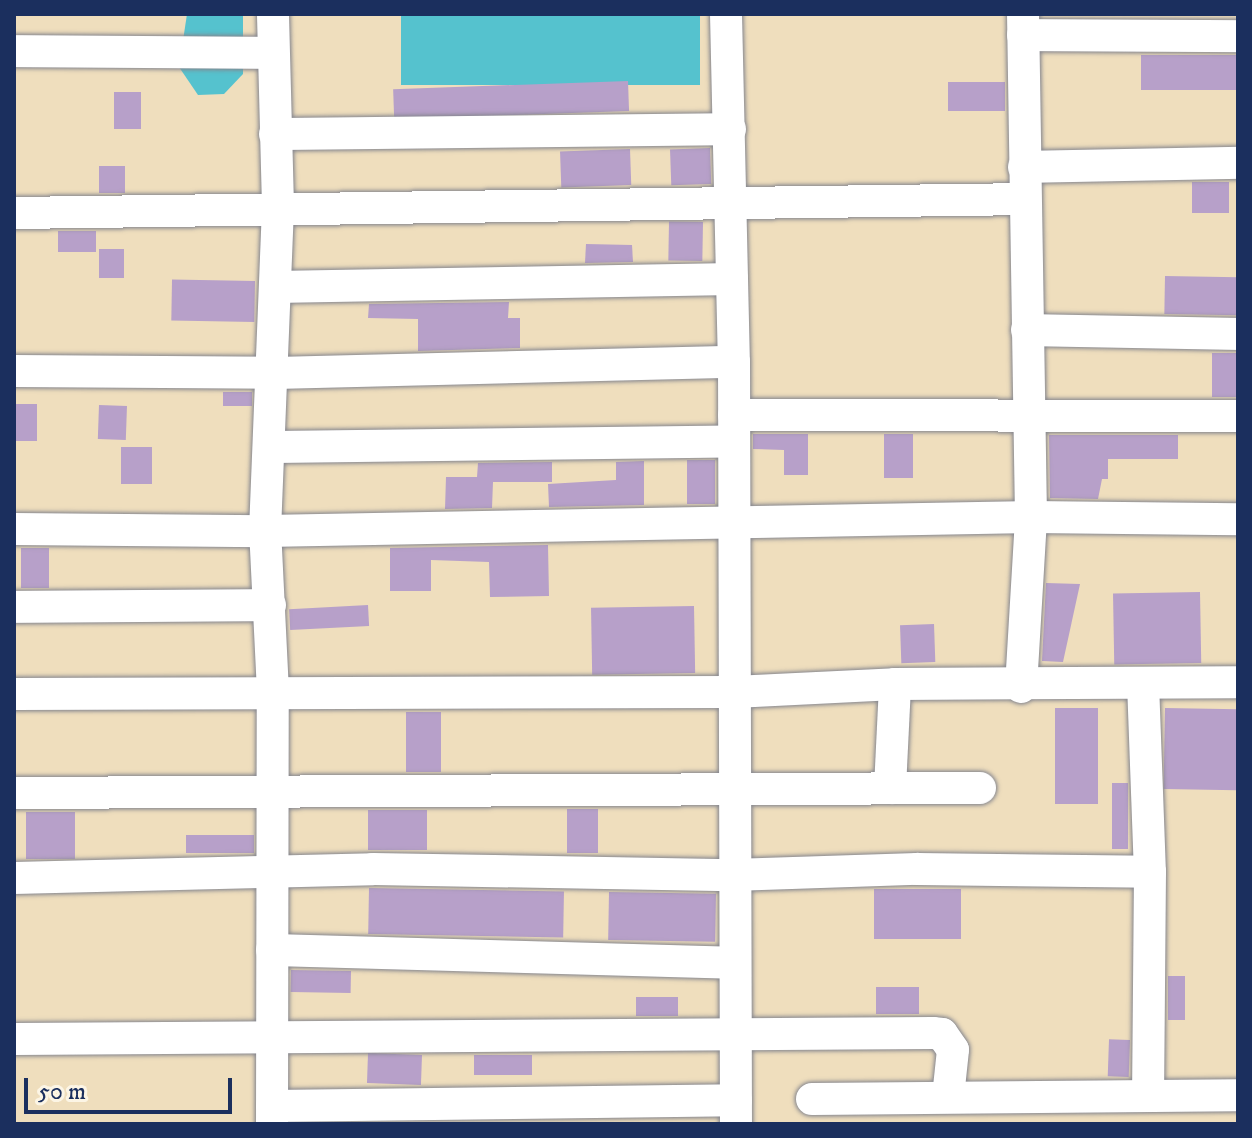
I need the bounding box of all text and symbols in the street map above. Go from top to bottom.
scale bar [28,1062,236,1112]
text: 50 m [38,1077,86,1107]

